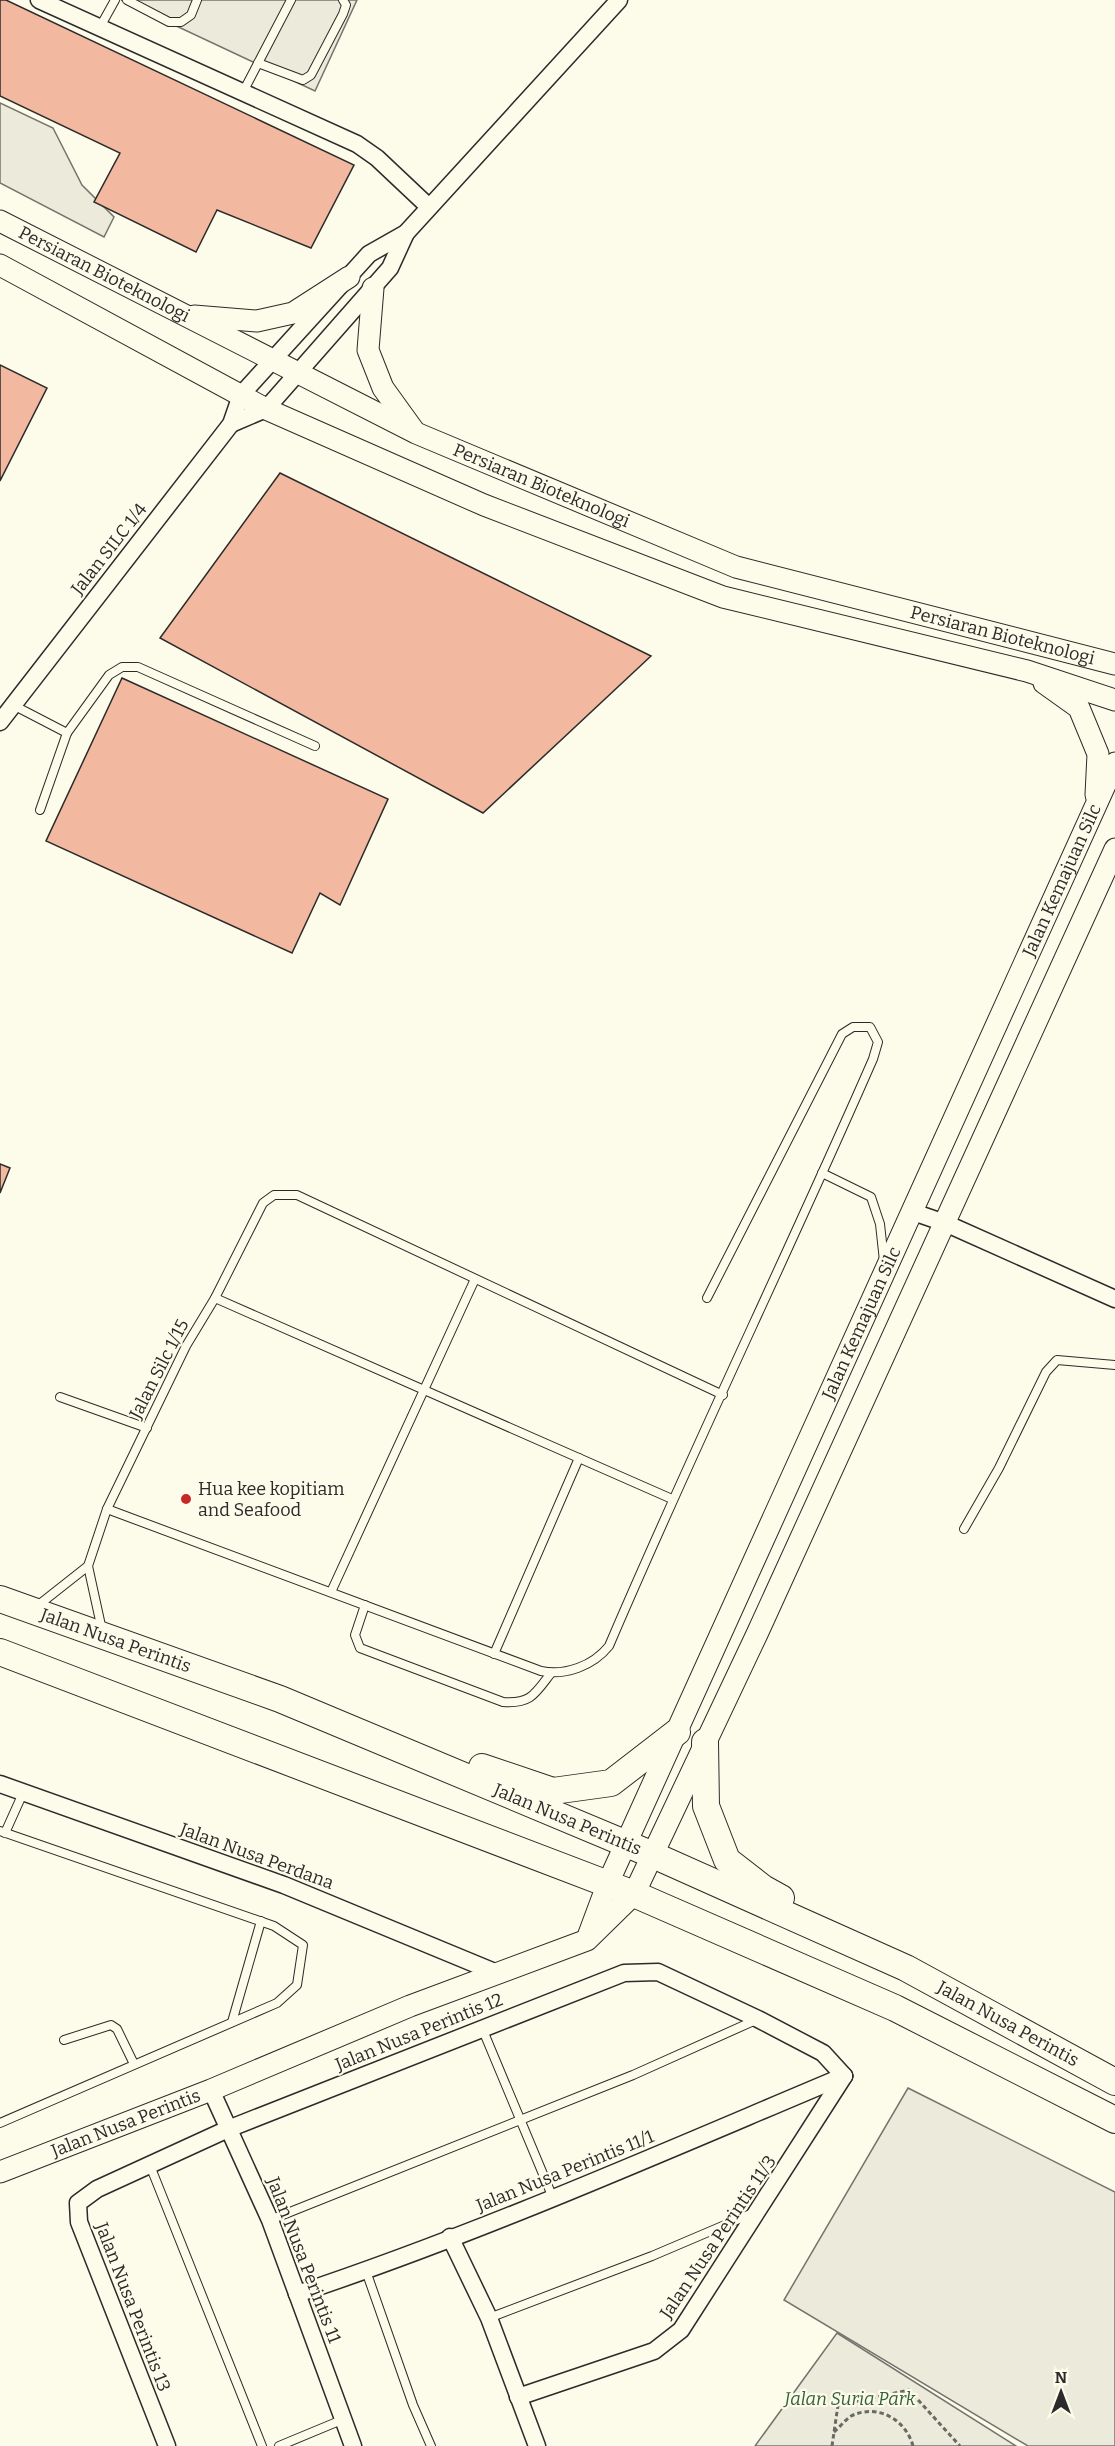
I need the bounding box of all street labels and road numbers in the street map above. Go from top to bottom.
street label: Persiaran Bioteknologi [15,221,194,327]
street label: Persiaran Bioteknologi [450,439,633,532]
street label: Jalan SILC 1/4 [66,498,152,600]
street label: Persiaran Bioteknologi [908,601,1097,669]
street label: Jalan Kemajuan Silc [1017,801,1106,961]
street label: Jalan Kemajuan Silc [817,1243,906,1404]
street label: Jalan Silc 1/15 [124,1316,194,1423]
street label: Jalan Nusa Perintis [37,1603,194,1677]
street label: Jalan Nusa Perintis [489,1778,645,1860]
street label: Jalan Nusa Perdana [176,1818,337,1894]
street label: Jalan Nusa Perintis [933,1976,1083,2071]
street label: Jalan Nusa Perintis 12 [331,1988,506,2076]
street label: Jalan Nusa Perintis [47,2084,203,2162]
street label: Jalan Nusa Perintis 11/1 [472,2125,657,2217]
street label: Jalan Nusa Perintis 11/3 [655,2151,781,2324]
street label: Jalan Nusa Perintis 11 [262,2173,346,2347]
street label: Jalan Nusa Perintis 13 [90,2219,175,2395]

